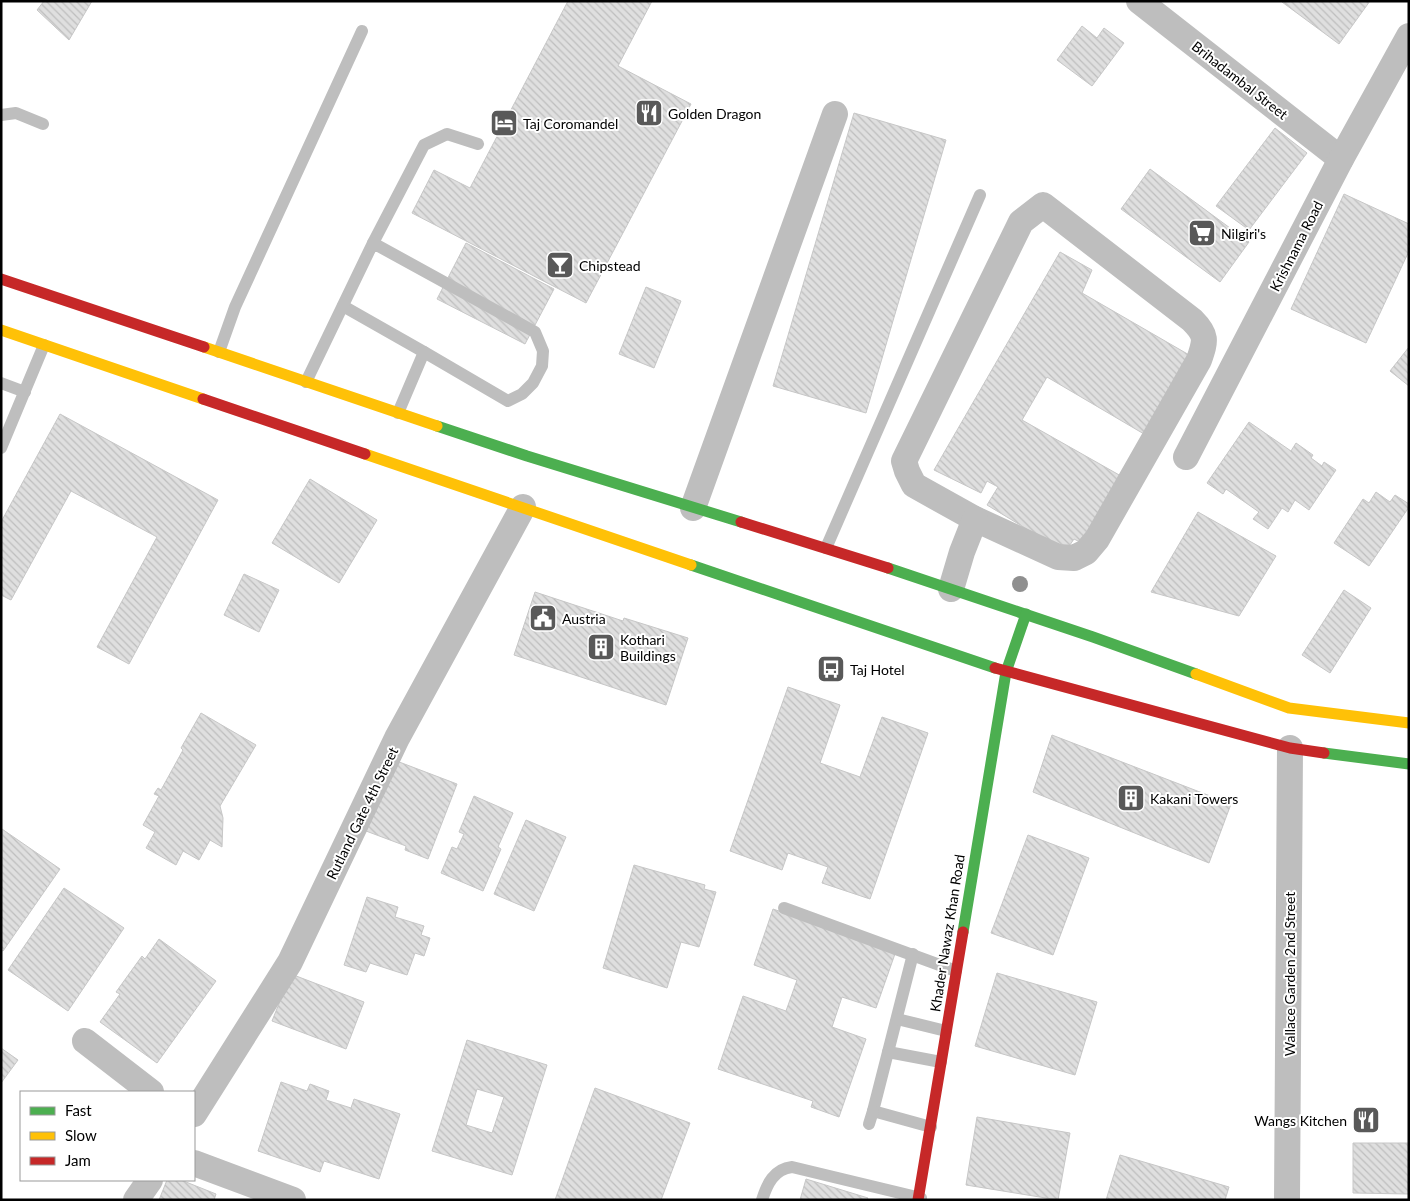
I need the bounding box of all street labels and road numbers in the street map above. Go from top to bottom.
street label: Brihadambal Street [1189,37,1291,123]
street label: Krishnama Road [1266,198,1326,294]
street label: Rutland Gate 4th Street [323,744,401,882]
street label: Khader Nawaz Khan Road [926,853,968,1013]
street label: Wallace Garden 2nd Street [1281,892,1298,1056]

